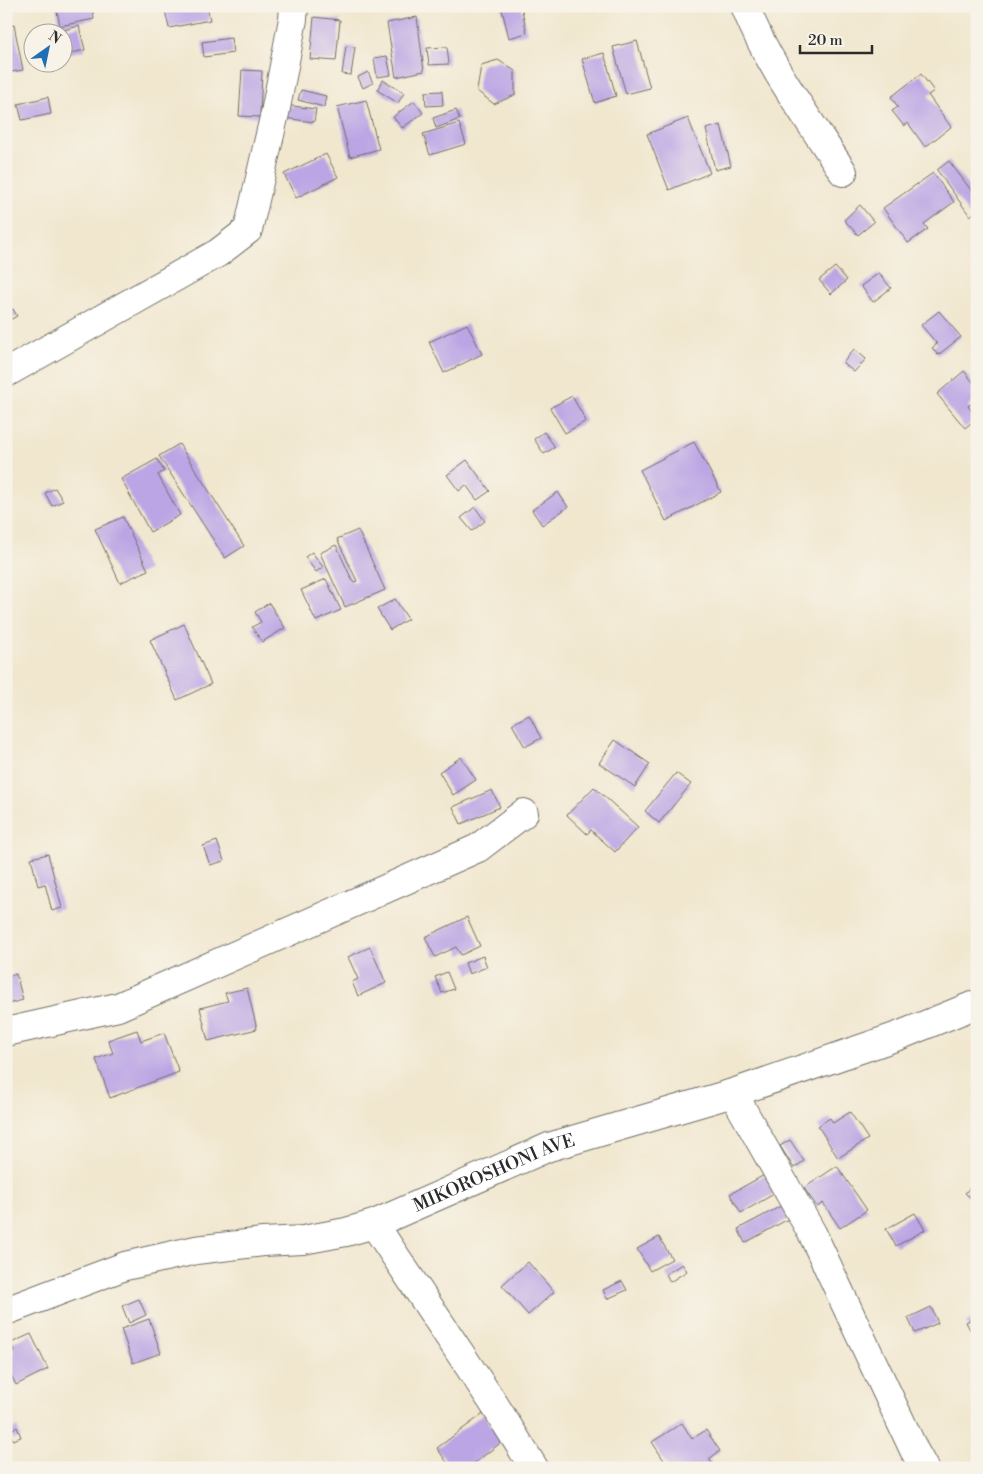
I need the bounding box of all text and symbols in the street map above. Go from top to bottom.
north arrow [22,22,72,72]
scale bar [800,22,873,54]
text: N [45,27,64,49]
text: 20 m [808,31,843,50]
street label: MIKOROSHONI AVE [410,1129,578,1217]

